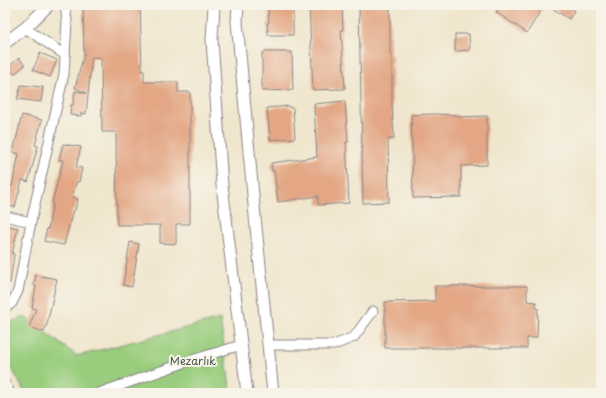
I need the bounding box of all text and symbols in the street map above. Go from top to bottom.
park label: Mezarlık [170,352,216,369]

